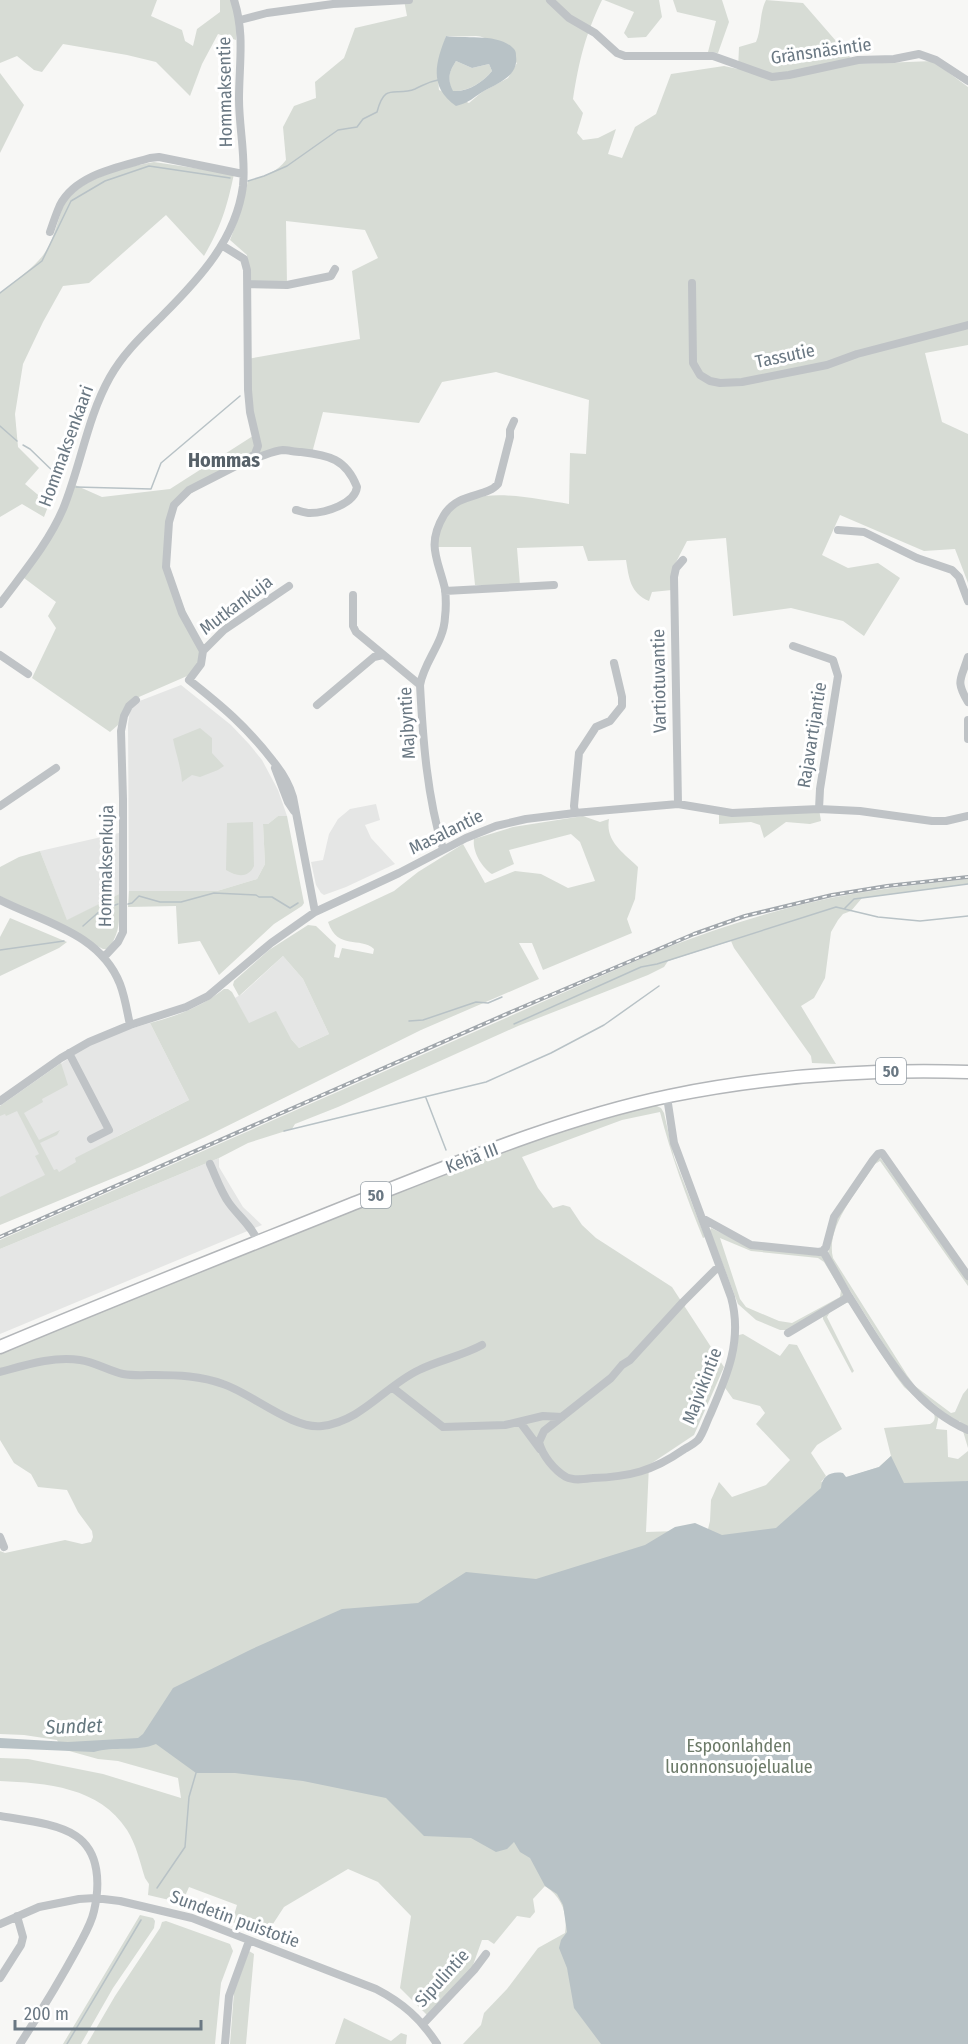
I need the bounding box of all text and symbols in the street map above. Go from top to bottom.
street label: Gränsnäsintie [769,33,873,69]
street label: Hommaksentie [213,36,237,147]
street label: Tassutie [753,339,817,373]
street label: Hommaksenkaari [34,382,98,510]
district label: Hommas [188,448,260,472]
street label: Mutkankuja [195,570,277,640]
street label: Vartiotuvantie [647,629,671,733]
street label: Rajavartijantie [793,680,831,789]
street label: Majbyntie [394,686,420,760]
street label: Hommaksenkuja [94,805,118,927]
street label: Masalantie [405,805,487,859]
road number: 50 [876,1058,906,1084]
street label: Kehä III [442,1138,502,1178]
road number: 50 [361,1182,391,1208]
street label: Majvikintie [677,1345,727,1427]
water label: Sundet [44,1713,103,1739]
park label: Espoonlahden luonnonsuojelualue [665,1735,813,1778]
street label: Sundetin puistotie [167,1885,303,1953]
street label: Sipulintie [410,1944,474,2012]
scale bar [15,1993,201,2031]
text: 200 m [24,2003,69,2025]

